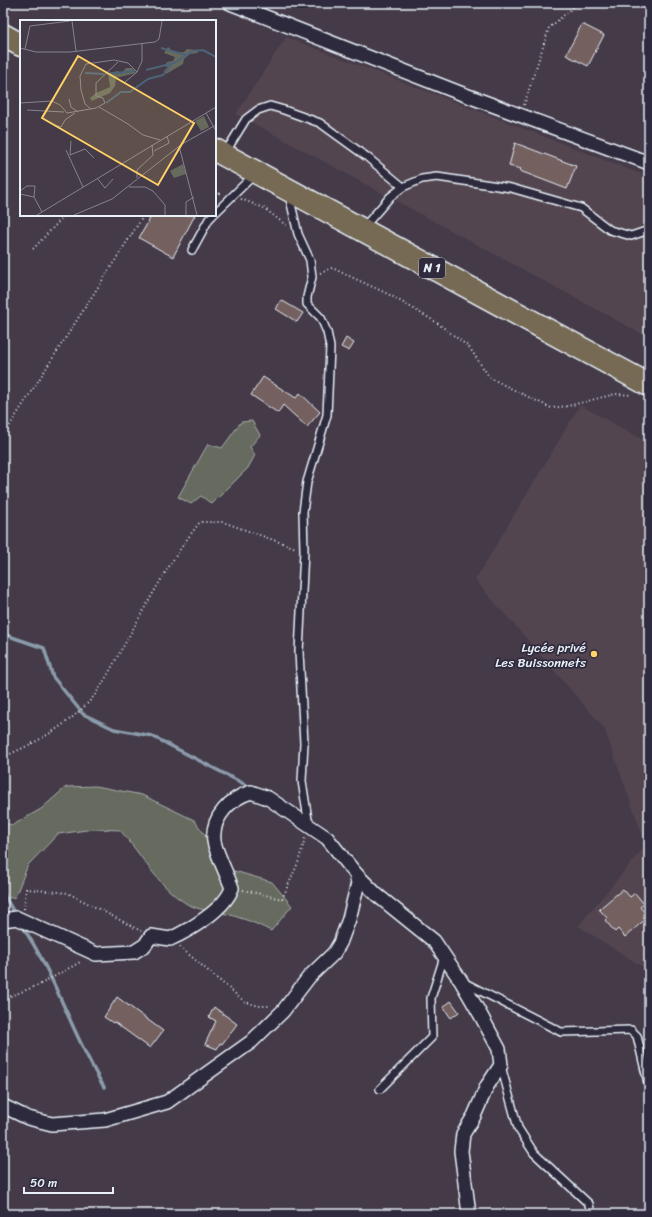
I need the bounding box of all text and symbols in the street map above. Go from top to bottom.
inset map [20,20,216,216]
road number: N 1 [419,258,445,278]
place label: Lycée privé Les Buissonnets [495,636,587,674]
marker: Lycée privé Les Buissonnets [589,649,599,659]
scale bar [24,1169,113,1195]
text: 50 m [30,1172,57,1194]

